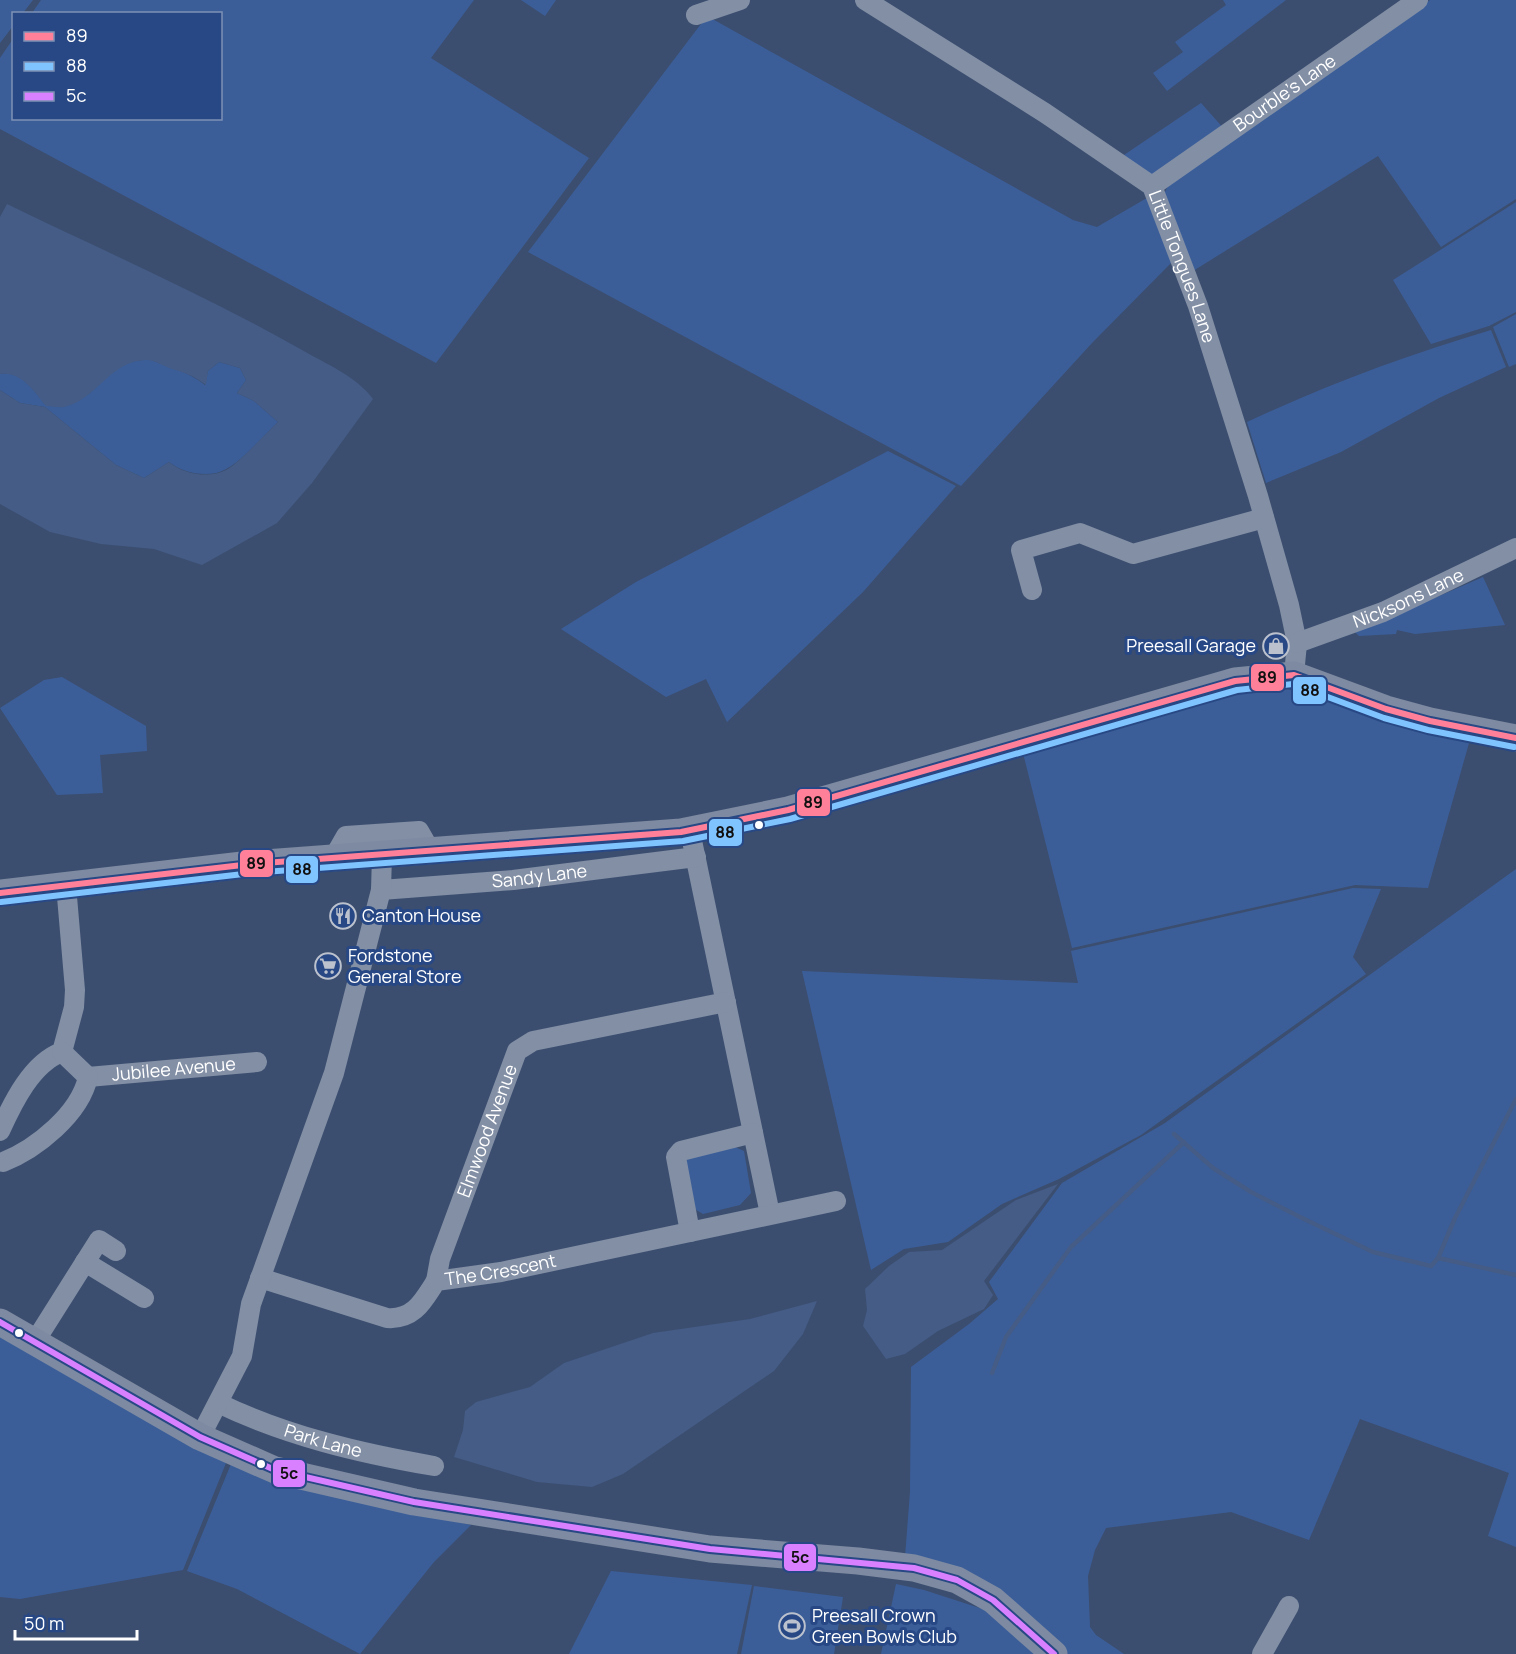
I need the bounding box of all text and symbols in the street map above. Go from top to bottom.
legend [12,12,222,120]
text: 89 [66,23,88,47]
street label: Bourble's Lane [1228,48,1340,137]
text: 88 [66,53,87,77]
text: 5c [66,83,86,107]
street label: Little Tongues Lane [1144,186,1222,346]
street label: Nicksons Lane [1349,562,1467,633]
shop icon: Preesall Garage [1261,631,1291,661]
place label: Preesall Garage [1126,633,1256,657]
line badge: 89 [1250,663,1285,692]
text: 89 [1257,666,1277,688]
line badge: 88 [1292,676,1327,705]
text: 88 [1300,679,1320,701]
line badge: 89 [796,788,831,817]
text: 89 [803,791,823,813]
line badge: 88 [708,818,743,847]
unlabelled marker [753,819,765,831]
text: 88 [715,821,735,843]
line badge: 89 [239,849,274,878]
text: 89 [246,852,266,874]
line badge: 88 [285,855,319,884]
text: 88 [292,858,312,880]
street label: Sandy Lane [491,858,588,893]
restaurant icon: Canton House [328,901,358,931]
place label: Canton House [362,903,481,927]
place label: Fordstone General Store [348,943,461,988]
supermarket icon: Fordstone General Store [313,951,343,981]
street label: Jubilee Avenue [111,1051,237,1086]
street label: Elmwood Avenue [451,1060,522,1201]
street label: The Crescent [443,1248,558,1291]
unlabelled marker [13,1327,25,1339]
street label: Park Lane [281,1418,365,1462]
unlabelled marker [255,1458,267,1470]
line badge: 5c [272,1459,306,1488]
text: 5c [280,1462,298,1484]
line badge: 5c [783,1543,817,1572]
text: 5c [791,1546,809,1568]
scale bar [15,1603,136,1641]
place label: Preesall Crown Green Bowls Club [812,1603,957,1648]
text: 50 m [24,1611,64,1635]
sports icon: Preesall Crown Green Bowls Club [777,1611,807,1641]

